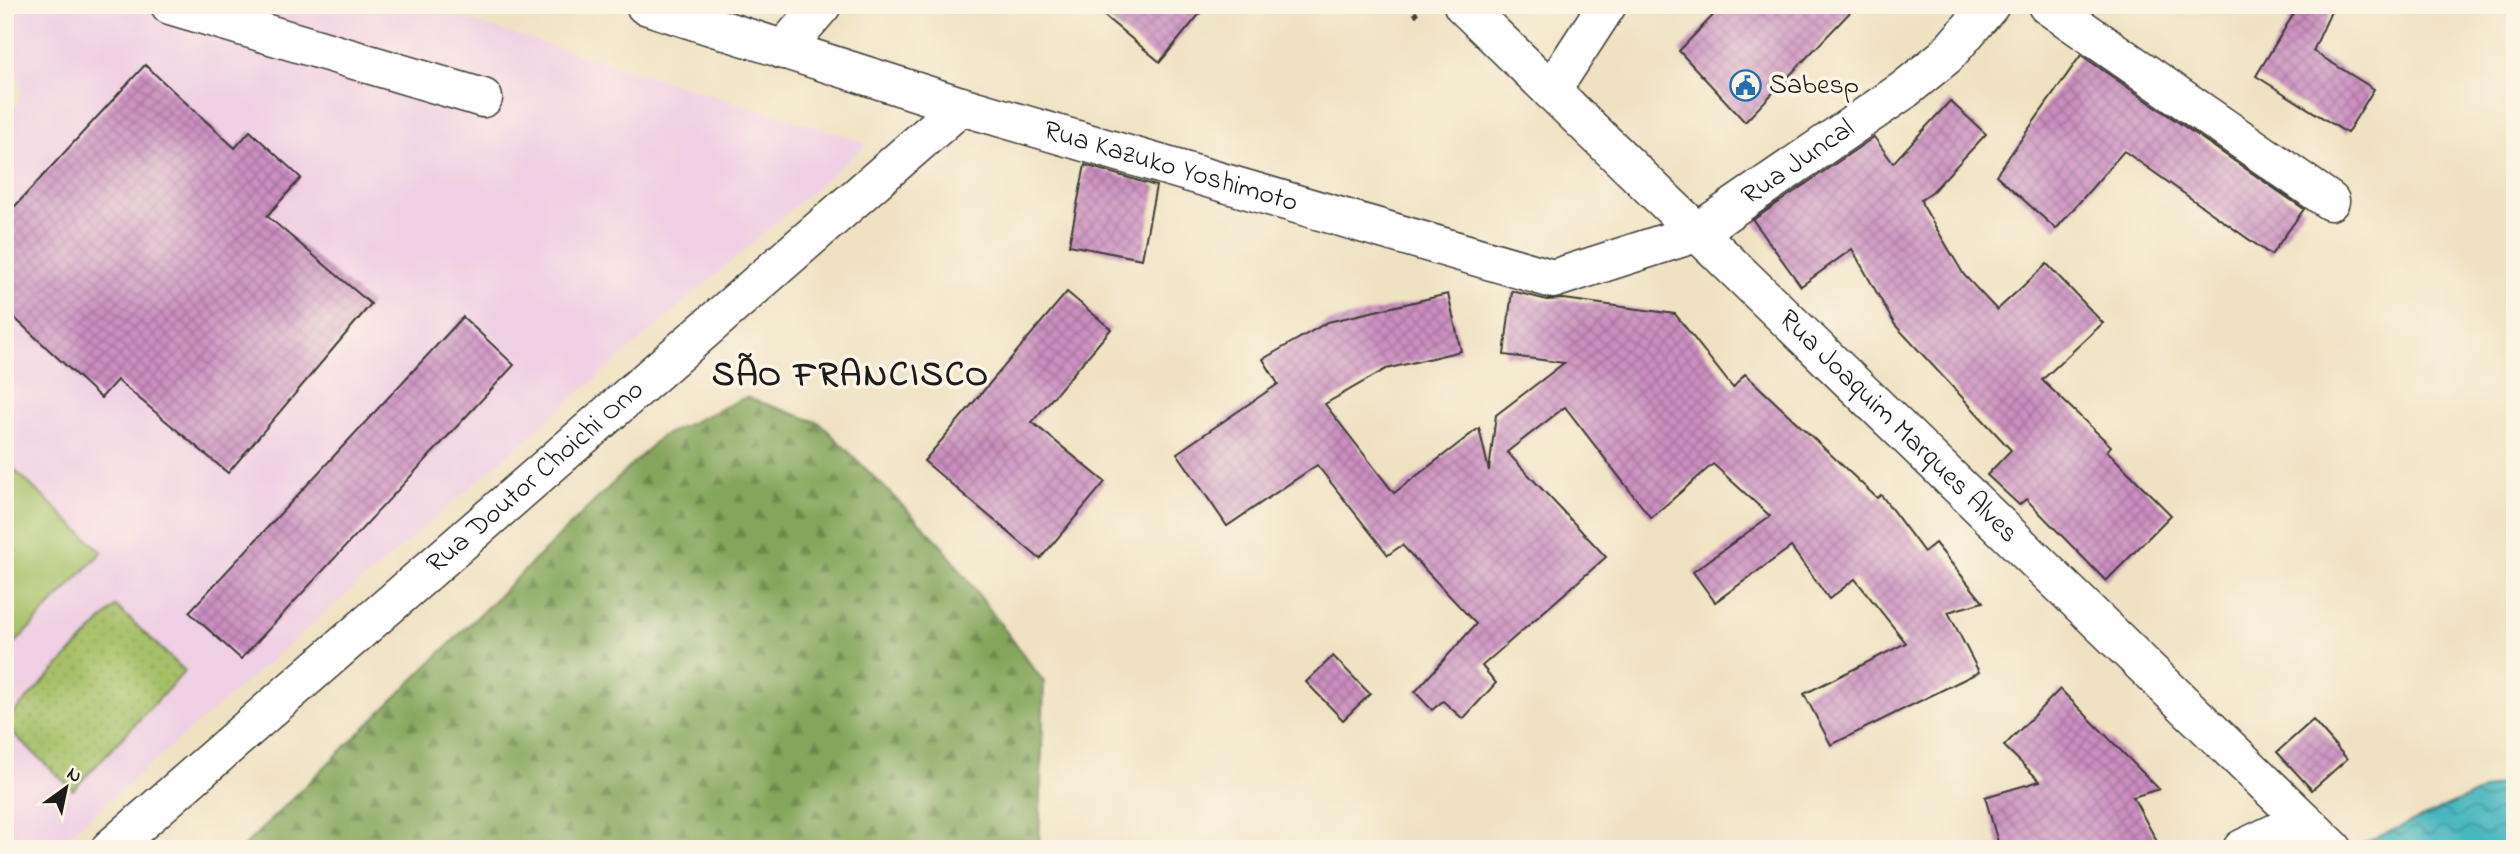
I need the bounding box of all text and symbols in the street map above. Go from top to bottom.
place label: Sabesp [1769,66,1859,107]
public building icon: Sabesp [1729,69,1763,103]
street label: Rua Juncal [1734,109,1863,216]
street label: Rua Kazuko Yoshimoto [1038,111,1303,224]
street label: Rua Joaquim Marques Alves [1768,300,2027,553]
district label: SÃO FRANCISCO [712,351,990,402]
street label: Rua Doutor Choichi Ono [418,371,653,584]
north arrow [32,752,102,822]
text: N [61,761,87,791]

